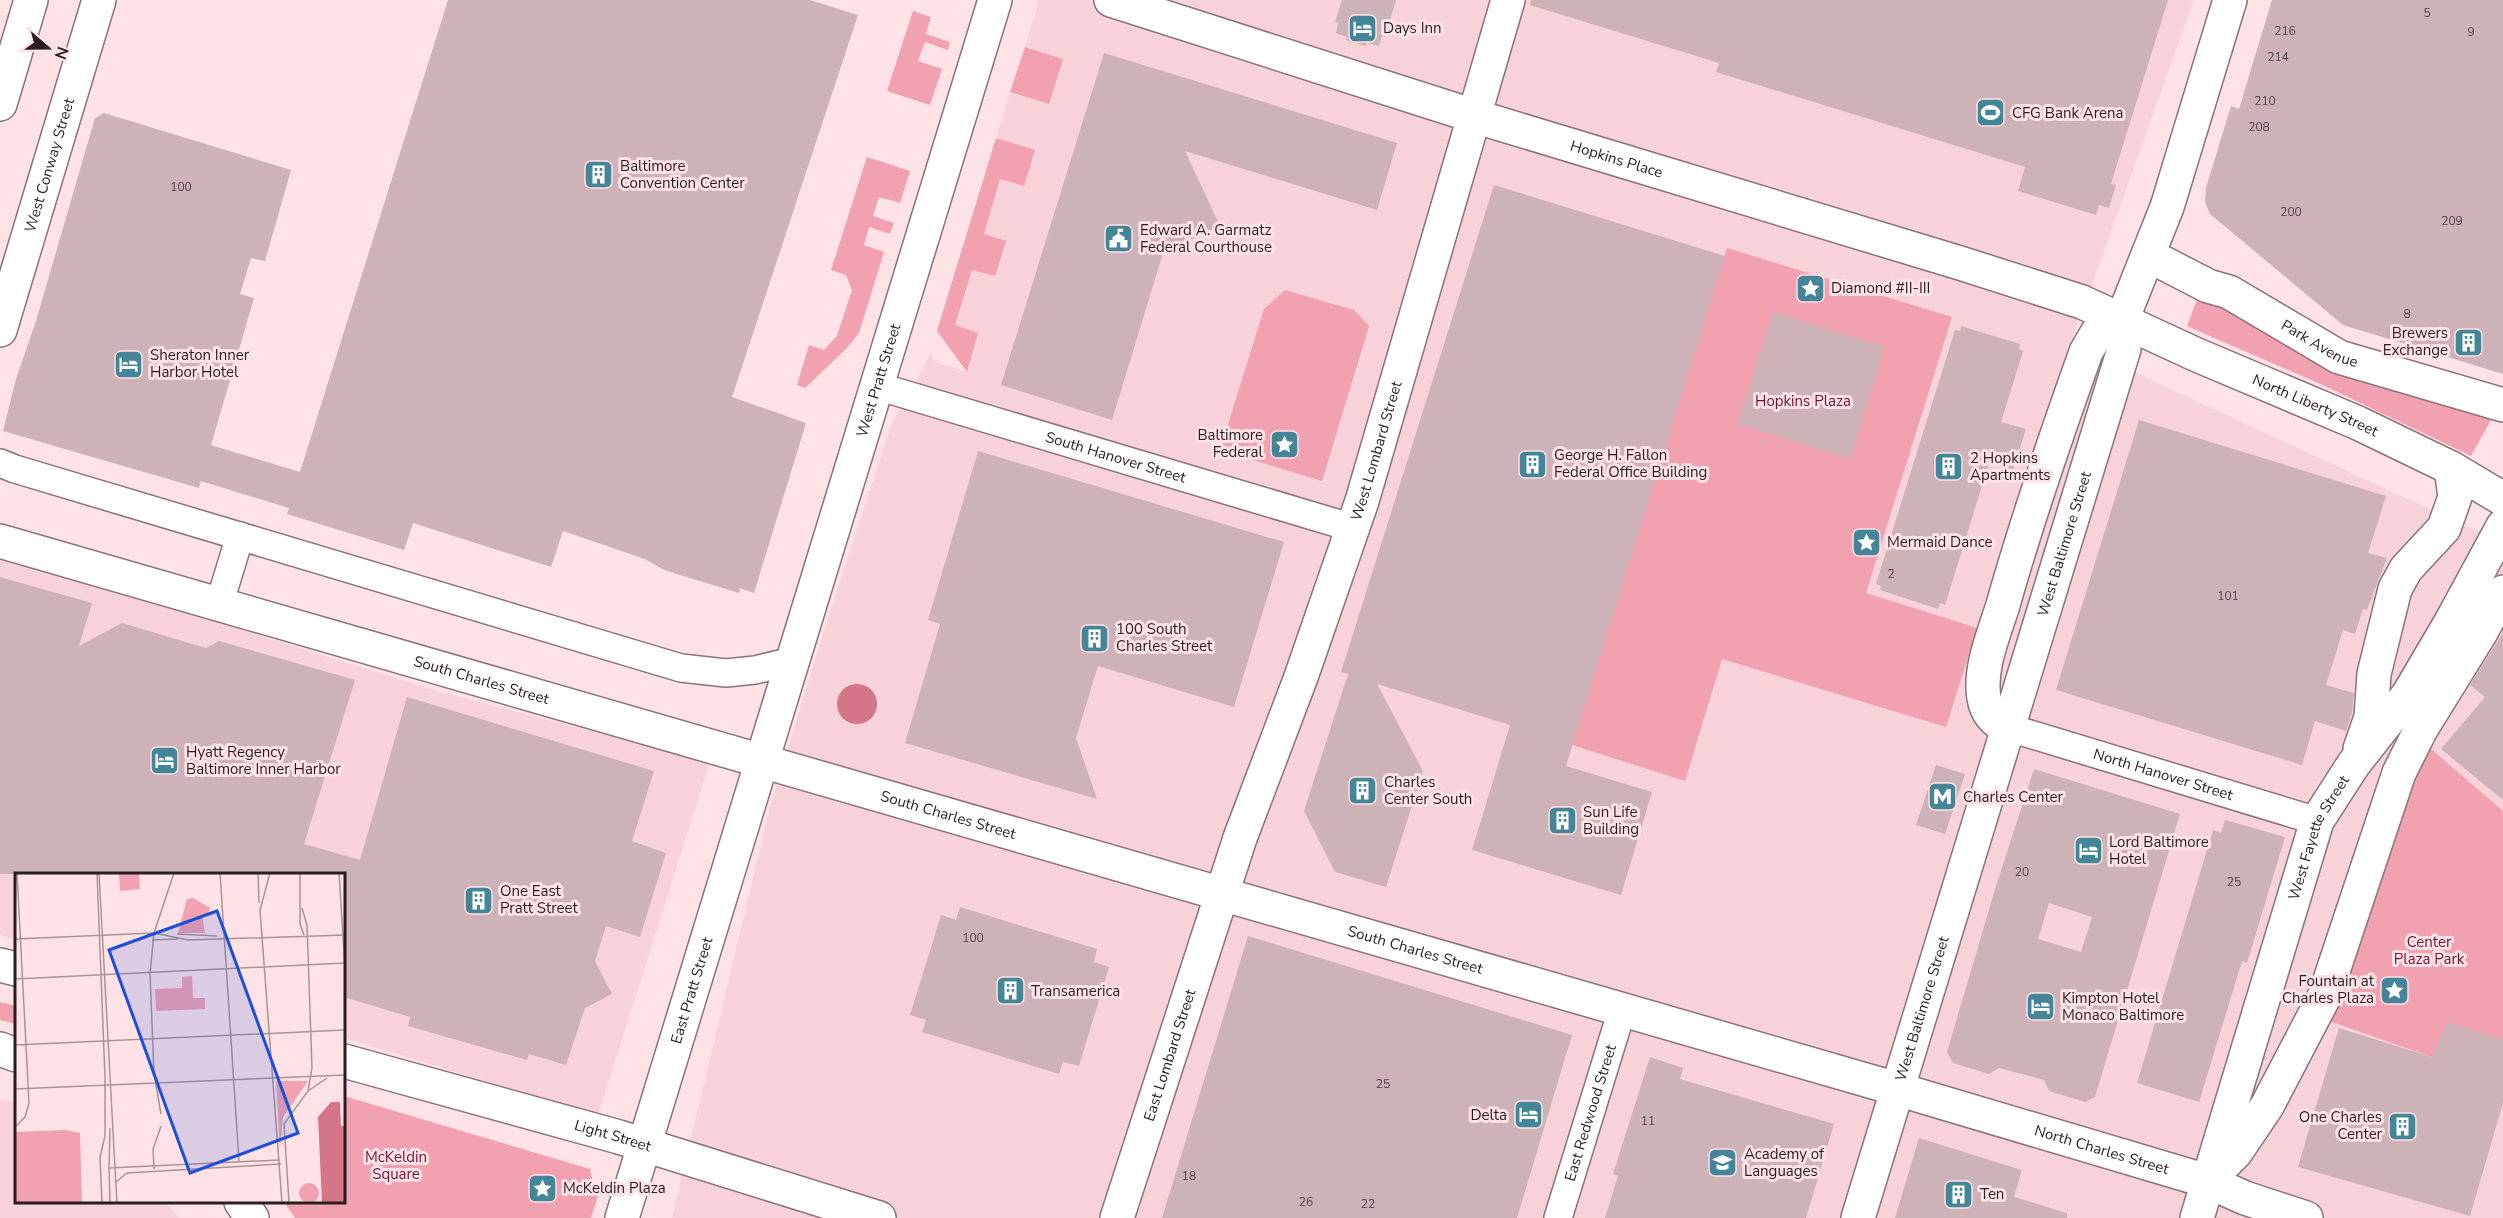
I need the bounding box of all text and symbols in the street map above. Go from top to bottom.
house number: 5 [2423,5,2431,21]
hotel icon: Days Inn [1346,12,1378,44]
north arrow [18,18,78,78]
place label: Days Inn [1383,18,1442,38]
house number: 216 [2274,23,2296,39]
house number: 9 [2467,24,2475,40]
text: N [49,43,74,62]
house number: 214 [2267,49,2289,65]
house number: 210 [2254,93,2276,109]
street label: West Conway Street [20,95,79,235]
sports icon: CFG Bank Arena [1975,97,2007,129]
place label: CFG Bank Arena [2012,103,2123,123]
house number: 208 [2248,119,2270,135]
street label: Hopkins Place [1568,136,1665,183]
place label: Baltimore Convention Center [620,156,745,193]
building icon: Baltimore Convention Center [583,159,615,191]
house number: 100 [170,179,192,195]
house number: 200 [2280,204,2302,220]
house number: 209 [2441,213,2463,229]
place label: Edward A. Garmatz Federal Courthouse [1140,220,1272,257]
public building icon: Edward A. Garmatz Federal Courthouse [1103,223,1135,255]
place icon: Diamond #II-III [1794,272,1826,304]
place label: Diamond #II-III [1831,278,1930,298]
house number: 8 [2403,306,2411,322]
street label: Park Avenue [2277,315,2360,372]
street label: West Pratt Street [852,321,906,440]
place label: Brewers Exchange [2383,323,2448,360]
building icon: Brewers Exchange [2453,326,2485,358]
place label: Sheraton Inner Harbor Hotel [150,345,250,382]
hotel icon: Sheraton Inner Harbor Hotel [113,348,145,380]
street label: North Liberty Street [2249,370,2382,442]
street label: West Lombard Street [1346,378,1407,523]
park label: Hopkins Plaza [1755,391,1851,411]
place label: Baltimore Federal [1197,425,1264,462]
street label: South Hanover Street [1043,427,1189,488]
place icon: Baltimore Federal [1268,428,1300,460]
place label: George H. Fallon Federal Office Building [1554,445,1707,482]
building icon: George H. Fallon Federal Office Building [1517,448,1549,480]
place label: 2 Hopkins Apartments [1970,448,2050,485]
building icon: 2 Hopkins Apartments [1933,451,1965,483]
street label: West Baltimore Street [2033,468,2096,619]
place icon: Mermaid Dance [1850,526,1882,558]
place label: Mermaid Dance [1887,532,1992,552]
house number: 2 [1887,566,1895,582]
house number: 101 [2217,588,2239,604]
place label: 100 South Charles Street [1116,619,1213,656]
building icon: 100 South Charles Street [1079,622,1111,654]
street label: South Charles Street [411,651,552,709]
place label: Hyatt Regency Baltimore Inner Harbor [186,742,341,779]
street label: North Hanover Street [2091,744,2236,805]
hotel icon: Hyatt Regency Baltimore Inner Harbor [149,745,181,777]
street label: West Fayette Street [2284,771,2354,902]
place label: Charles Center South [1384,772,1472,809]
building icon: Charles Center South [1347,775,1379,807]
metro station icon: Charles Center [1926,781,1958,813]
street label: South Charles Street [878,786,1019,844]
place label: Charles Center [1963,787,2064,807]
place label: Sun Life Building [1583,802,1639,839]
building icon: Sun Life Building [1546,805,1578,837]
place label: Lord Baltimore Hotel [2109,832,2209,869]
hotel icon: Lord Baltimore Hotel [2072,835,2104,867]
house number: 20 [2015,864,2029,880]
inset map [15,873,345,1203]
house number: 25 [2227,874,2241,890]
place label: One East Pratt Street [500,881,578,918]
building icon: One East Pratt Street [463,884,495,916]
street label: South Charles Street [1345,921,1486,979]
house number: 100 [962,930,984,946]
park label: Center Plaza Park [2394,932,2465,969]
street label: West Baltimore Street [1891,933,1954,1083]
street label: East Pratt Street [666,934,718,1046]
place label: Fountain at Charles Plaza [2282,971,2375,1008]
place icon: Fountain at Charles Plaza [2379,974,2411,1006]
building icon: Transamerica [994,975,1026,1007]
place label: Transamerica [1031,981,1120,1001]
street label: East Lombard Street [1139,986,1201,1124]
place label: Kimpton Hotel Monaco Baltimore [2062,988,2184,1025]
hotel icon: Kimpton Hotel Monaco Baltimore [2025,991,2057,1023]
street label: East Redwood Street [1560,1041,1621,1184]
house number: 25 [1376,1076,1390,1092]
hotel icon: Delta [1512,1099,1544,1131]
place label: Delta [1470,1105,1507,1125]
place label: One Charles Center [2299,1107,2383,1144]
building icon: One Charles Center [2387,1110,2419,1142]
house number: 11 [1641,1113,1655,1129]
street label: Light Street [572,1115,654,1157]
street label: North Charles Street [2032,1120,2172,1179]
place label: Academy of Languages [1744,1144,1825,1181]
park label: McKeldin Square [365,1147,427,1184]
school or university icon: Academy of Languages [1707,1147,1739,1179]
house number: 18 [1182,1168,1196,1184]
place icon: McKeldin Plaza [526,1172,558,1204]
place label: McKeldin Plaza [563,1178,666,1198]
building icon: Ten [1943,1178,1975,1210]
place label: Ten [1980,1184,2004,1204]
house number: 26 [1299,1194,1313,1210]
house number: 22 [1361,1196,1375,1212]

